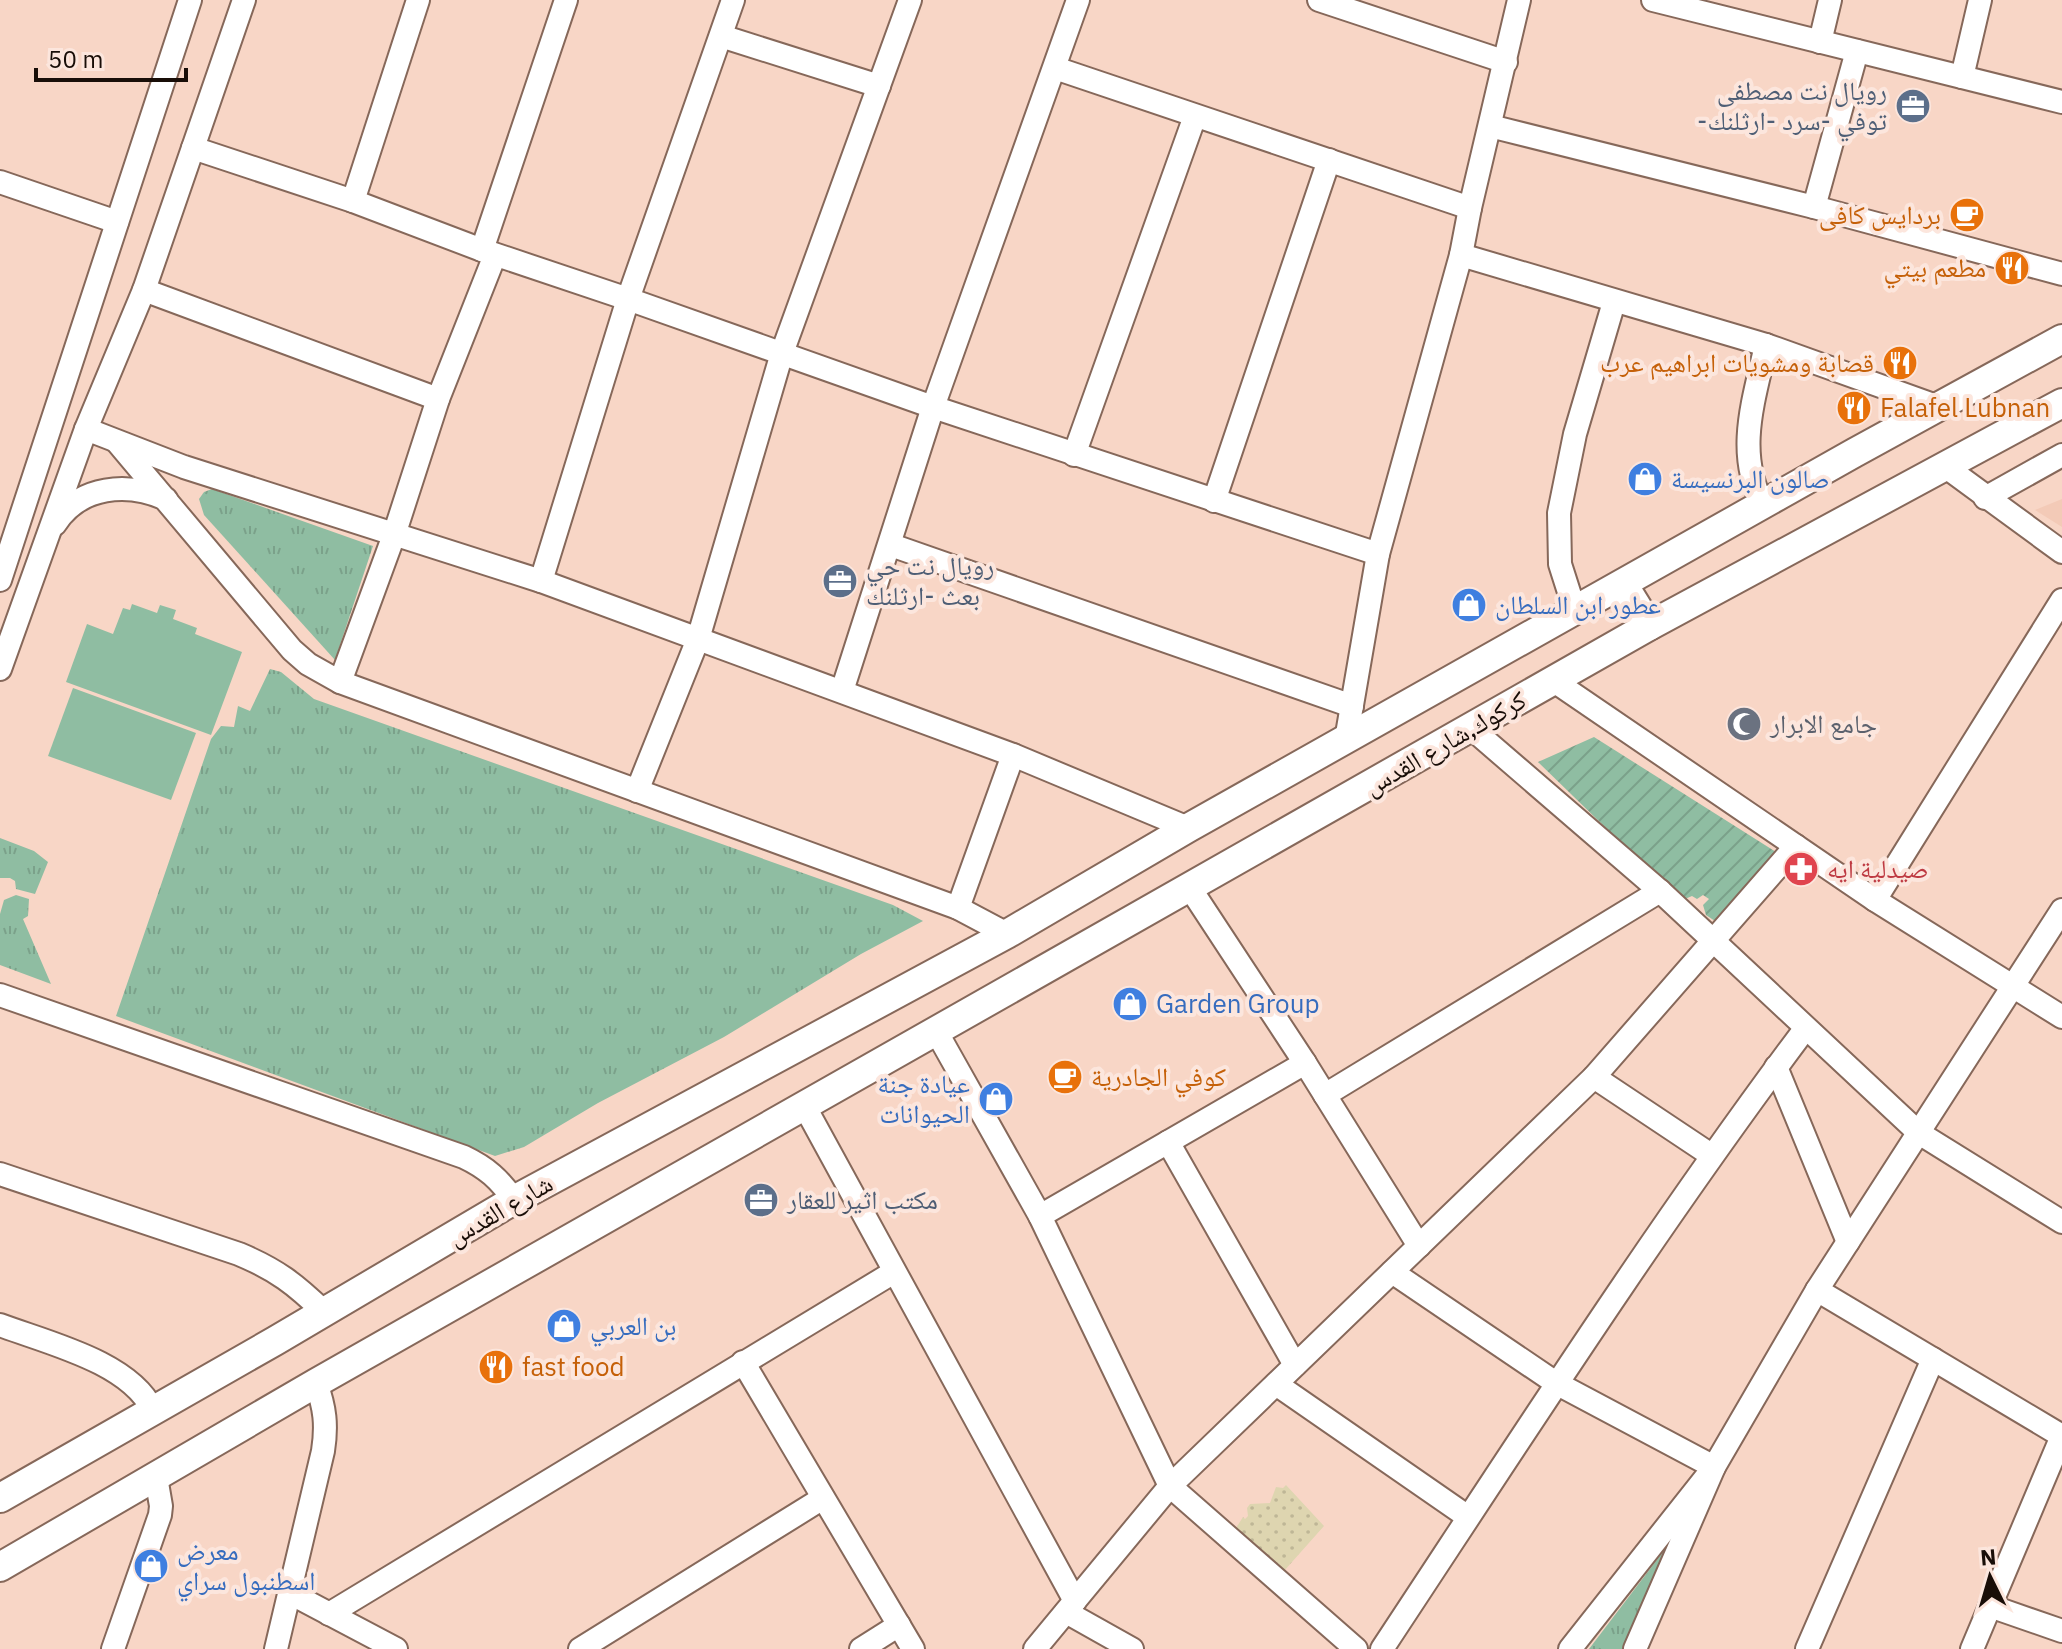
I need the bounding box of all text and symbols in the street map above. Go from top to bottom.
scale bar [36,32,186,82]
text: 50 m [48,43,103,75]
place label: رويال نت مصطفى -توفي -سرد -ارثلنك [1697,73,1887,142]
office icon: رويال نت مصطفى -توفي -سرد -ارثلنك [1894,87,1932,125]
cafe icon: بردايس کافى [1948,196,1986,234]
place label: بردايس کافى [1819,197,1941,231]
restaurant icon: مطعم بيتي [1993,249,2031,287]
place label: مطعم بيتي [1883,250,1986,289]
restaurant icon: قصابة ومشويات ابراهيم عرب [1881,344,1919,382]
place label: قصابة ومشويات ابراهيم عرب [1600,345,1874,380]
restaurant icon: Falafel Lubnan [1835,389,1873,427]
place label: Falafel Lubnan [1880,390,2050,424]
shop icon: صالون البرنسيسة [1626,460,1664,498]
place label: صالون البرنسيسة [1671,461,1830,495]
place label: رويال نت حي بعث -ارثلنك [866,548,994,612]
office icon: رويال نت حي بعث -ارثلنك [821,562,859,600]
shop icon: عطور ابن السلطان [1450,586,1488,624]
place label: عطور ابن السلطان [1495,587,1661,621]
street label: كركوك,شارع القدس [1357,682,1532,802]
mosque icon: جامع الابرار [1725,705,1763,743]
place label: جامع الابرار [1769,706,1877,741]
pharmacy icon: صیدلیة ایە [1782,850,1820,888]
place label: صیدلیة ایە [1827,851,1929,885]
shop icon: Garden Group [1111,985,1149,1023]
place label: Garden Group [1156,986,1320,1020]
cafe icon: كوفي الجادرية [1046,1058,1084,1096]
place label: كوفي الجادرية [1091,1059,1226,1098]
place label: عيادة جنة الحيوانات [878,1066,970,1130]
shop icon: عيادة جنة الحيوانات [977,1080,1015,1118]
street label: شارع القدس [441,1165,558,1253]
office icon: مكتب اثير للعقار [742,1181,780,1219]
place label: مكتب اثير للعقار [786,1182,938,1216]
shop icon: بن العربي [545,1307,583,1345]
place label: بن العربي [590,1308,676,1347]
restaurant icon: fast food [477,1348,515,1386]
place label: fast food [522,1349,625,1383]
place label: معرض اسطنبول سراي [177,1533,315,1602]
north arrow [1950,1537,2030,1617]
text: N [1979,1541,1997,1572]
shop icon: معرض اسطنبول سراي [132,1547,170,1585]

